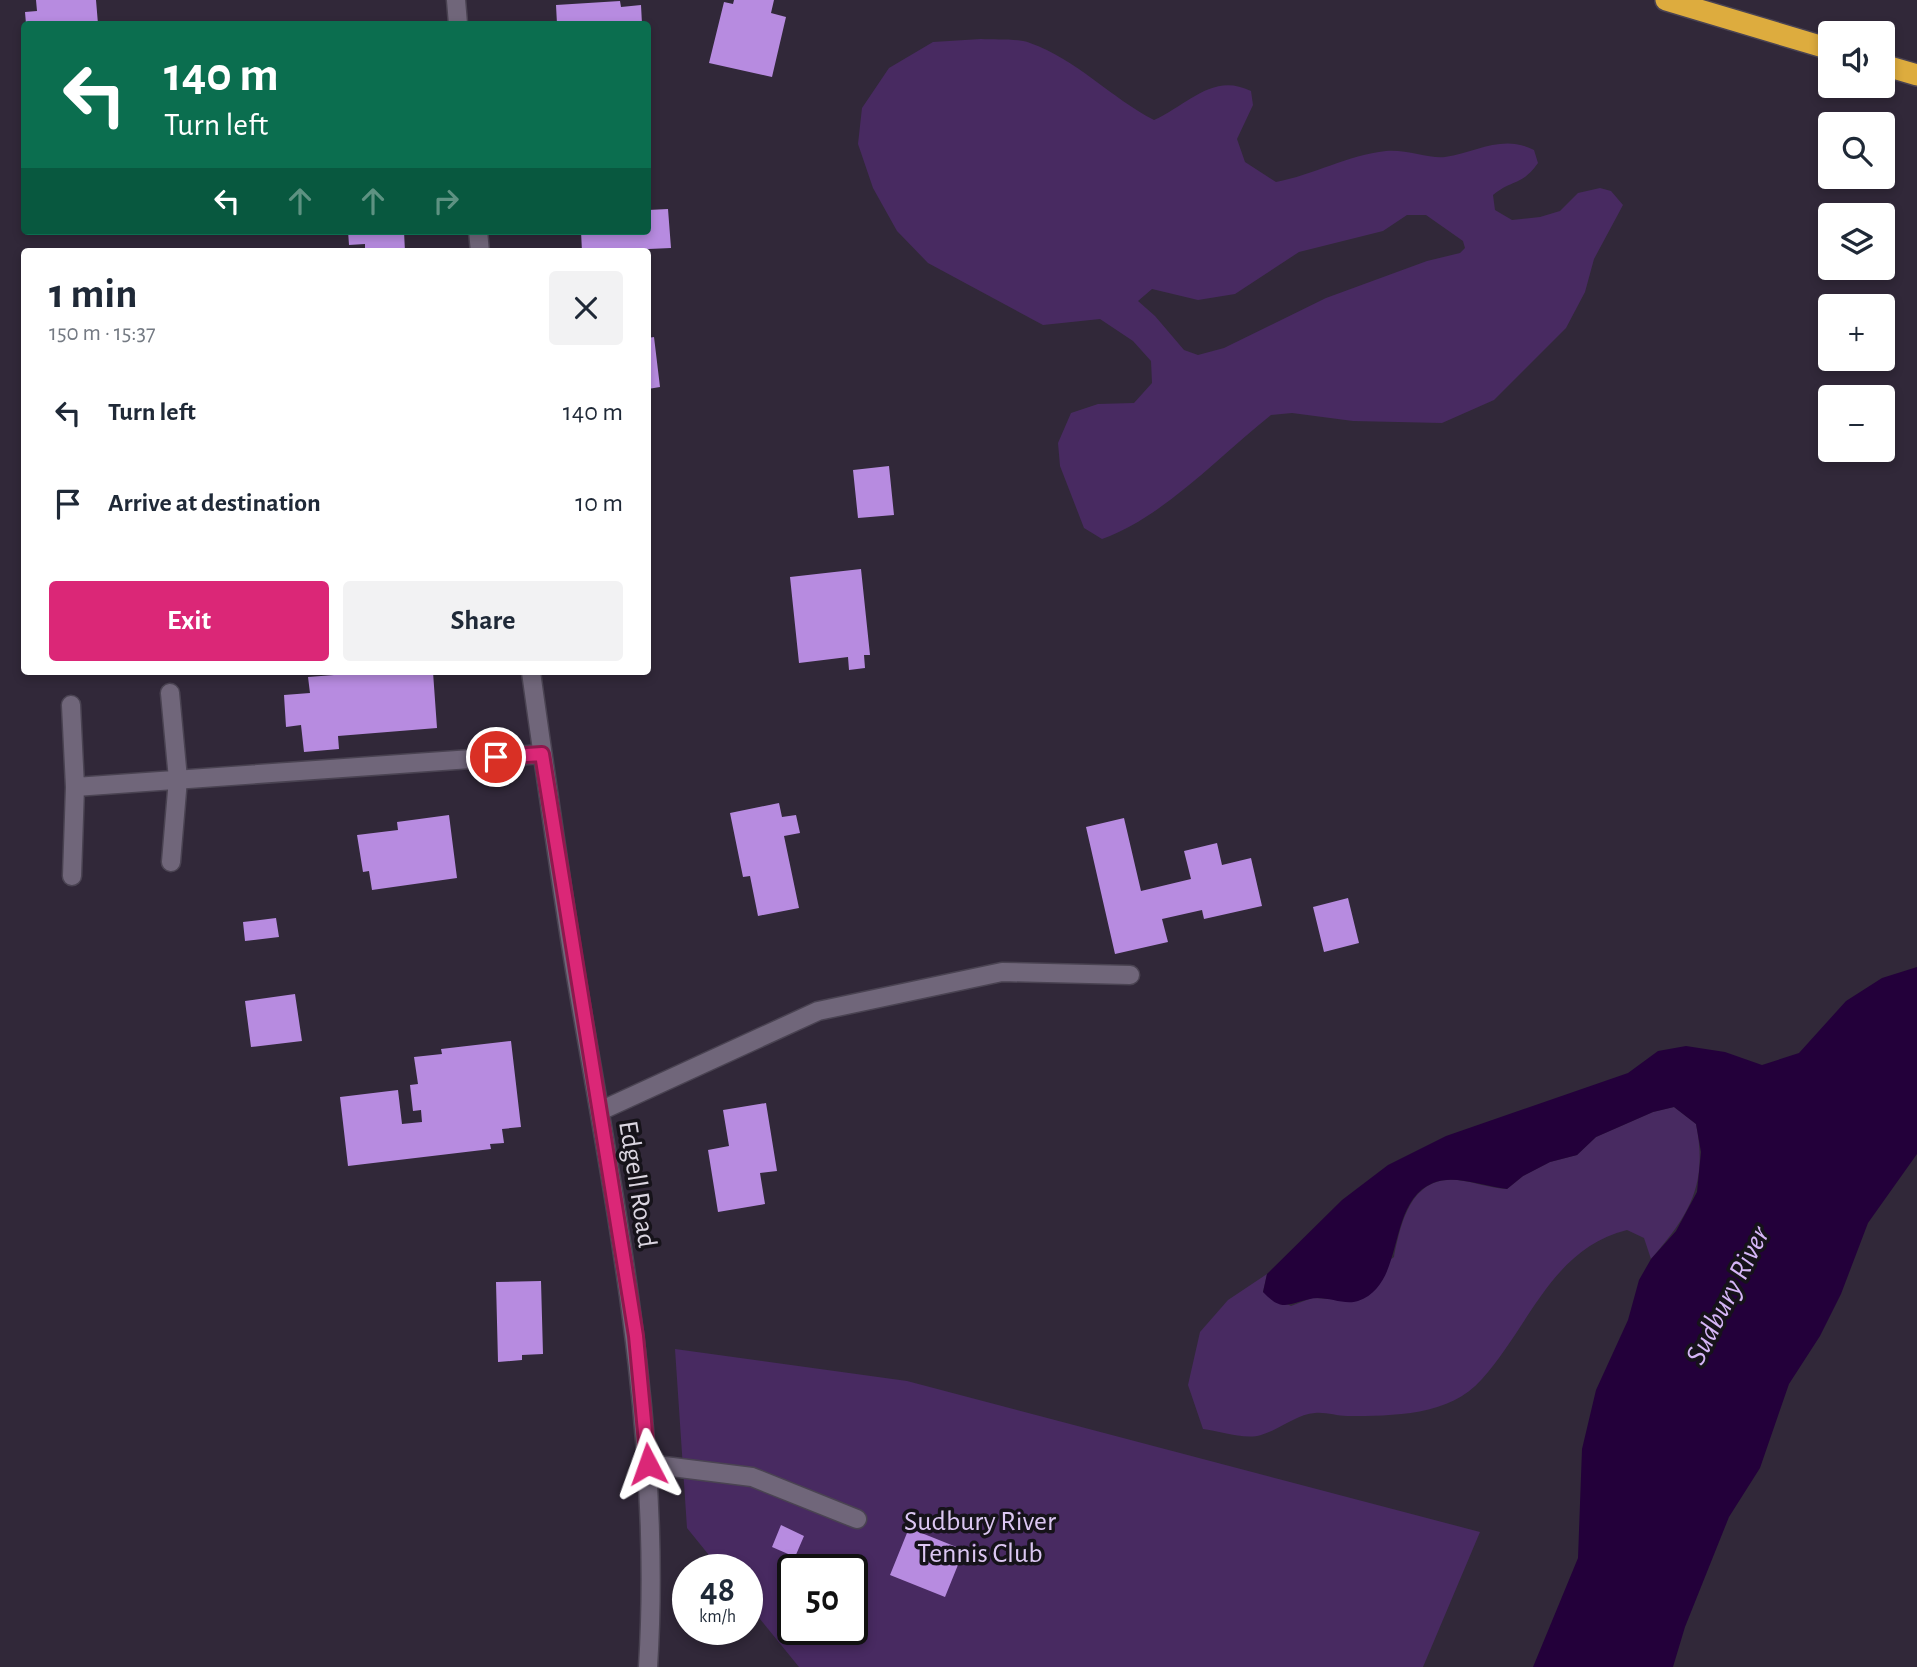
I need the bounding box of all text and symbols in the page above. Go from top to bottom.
map controls [1818,21,1895,462]
button: sound [1818,21,1895,98]
icon: left [49,49,140,140]
text: 140 m [164,51,279,100]
text: Turn left [164,109,268,141]
button: search [1818,112,1895,189]
icon: left [208,182,246,220]
icon: ahead [281,182,319,220]
icon: ahead [354,182,392,220]
icon: right [427,182,465,220]
button: layers [1818,203,1895,280]
button: close [549,271,623,345]
text: 1 min [49,273,138,315]
button: + [1818,294,1895,371]
text: 150 m · 15:37 [49,322,156,345]
button: − [1818,385,1895,462]
icon: left [49,394,87,432]
text: Turn left [108,399,196,425]
text: 140 m [563,399,623,425]
icon: arrive [49,485,87,523]
text: Arrive at destination [108,490,321,516]
text: 10 m [575,490,623,516]
button: Exit [49,581,329,661]
button: Share [343,581,623,661]
pin [466,727,526,787]
icon: arrive [477,738,515,776]
street label: Edgell Road [613,1119,661,1250]
water label: Sudbury River [1680,1221,1776,1369]
position arrow [611,1427,685,1501]
park label: Sudbury River Tennis Club [904,1508,1056,1568]
speed limit sign: 50 [777,1554,868,1645]
text: 48 [700,1573,735,1608]
text: km/h [699,1608,736,1626]

